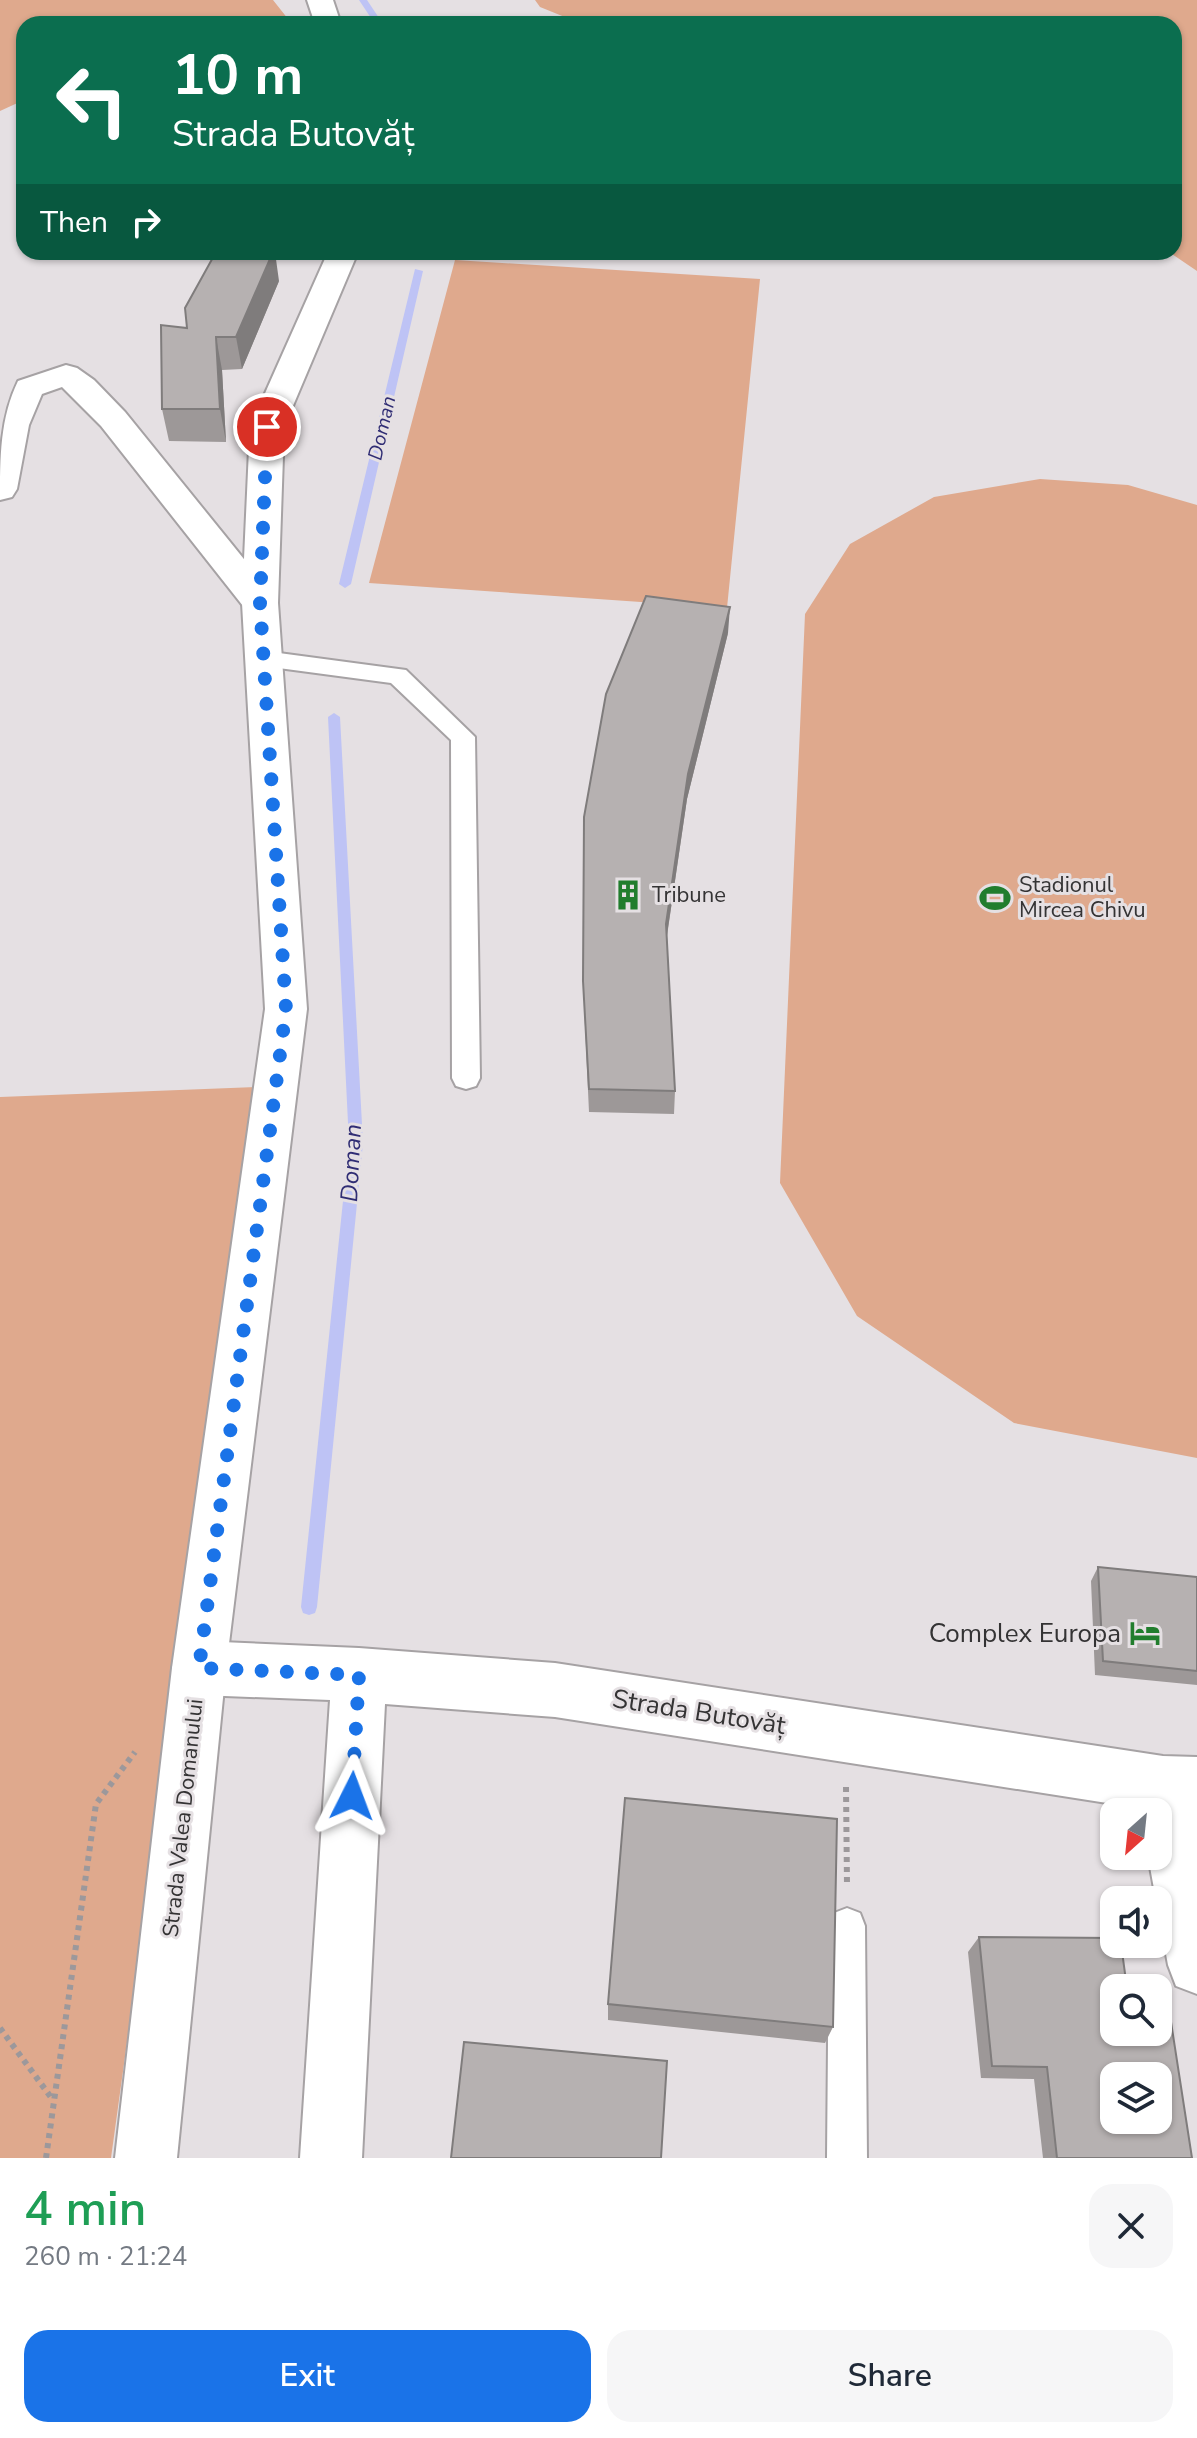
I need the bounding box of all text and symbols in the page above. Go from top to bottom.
text: 10 m [172,37,303,114]
icon: left [40,48,144,152]
text: Strada Butovăț [172,110,414,159]
icon: right [124,200,168,244]
text: Then [40,202,108,243]
pin [233,393,301,461]
water label: Doman [362,393,402,463]
icon: arrive [245,405,289,449]
place label: Stadionul Mircea Chivu [1019,870,1146,925]
building icon: Tribune [611,878,645,912]
place label: Tribune [652,880,726,910]
sports icon: Stadionul Mircea Chivu [978,881,1012,915]
water label: Doman [333,1123,369,1203]
place label: Complex Europa [929,1616,1121,1651]
hotel icon: Complex Europa [1128,1616,1162,1650]
street label: Strada Butovăț [610,1681,789,1743]
street label: Strada Valea Domanului [156,1697,210,1939]
position arrow [310,1754,394,1838]
north arrow [1100,1798,1172,1870]
map controls [1100,1798,1172,2134]
button: sound [1100,1886,1172,1958]
button: search [1100,1974,1172,2046]
button: layers [1100,2062,1172,2134]
text: 4 min [24,2176,146,2242]
button: close [1089,2184,1173,2268]
text: 260 m · 21:24 [24,2239,187,2274]
button: Exit [24,2330,591,2422]
button: Share [607,2330,1173,2422]

